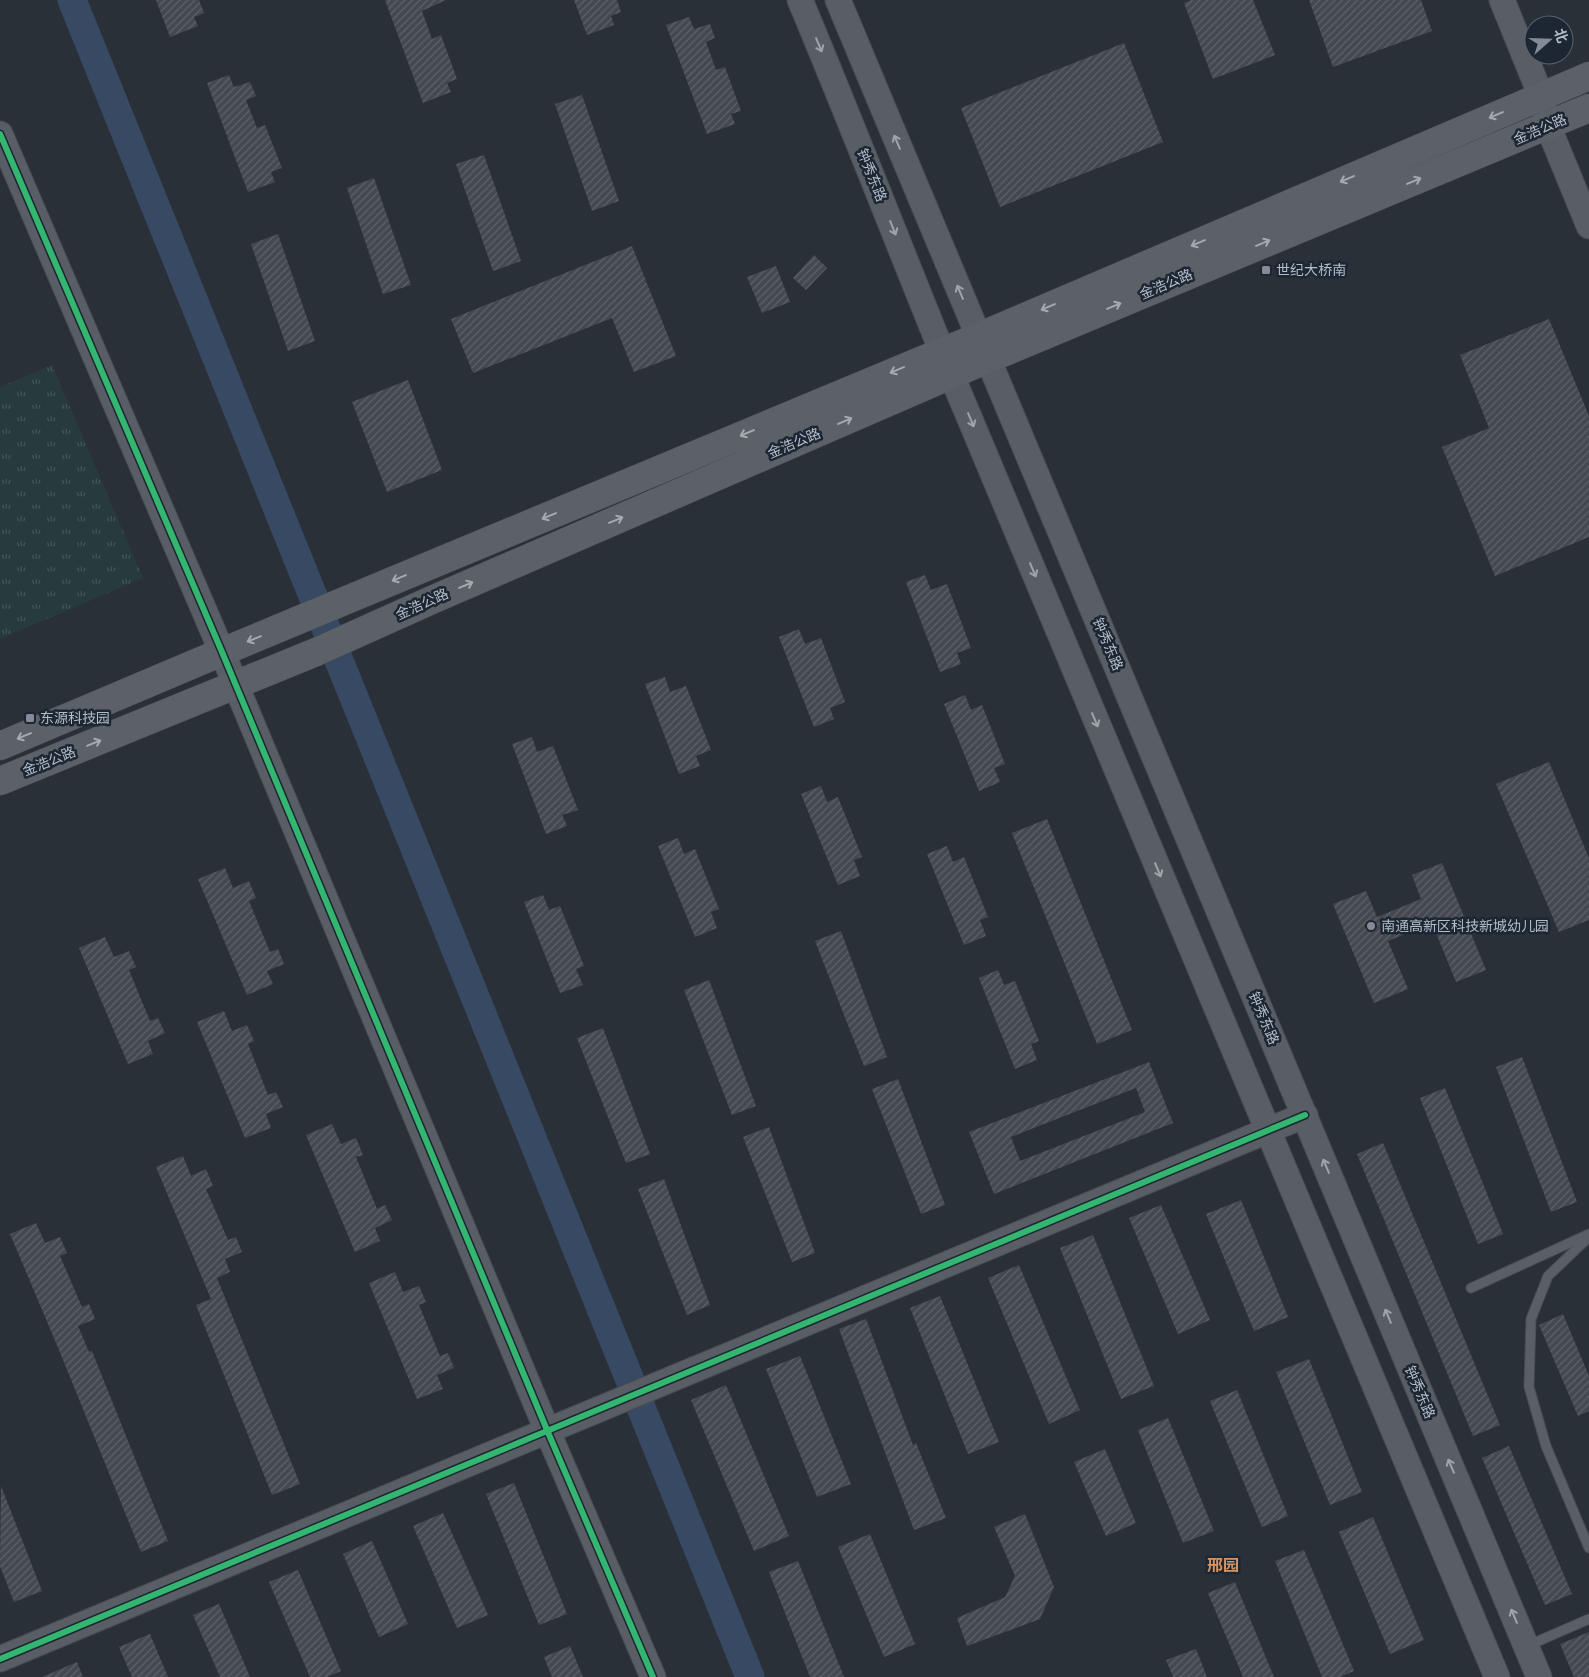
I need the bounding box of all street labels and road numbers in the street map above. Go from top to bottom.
street label: 金浩公路 [1511,110,1569,148]
street label: 钟秀东路 [853,146,891,204]
street label: 金浩公路 [1137,265,1195,303]
street label: 金浩公路 [765,424,823,462]
street label: 金浩公路 [393,584,451,624]
street label: 钟秀东路 [1089,615,1127,673]
street label: 金浩公路 [20,742,78,780]
street label: 钟秀东路 [1245,989,1283,1047]
street label: 钟秀东路 [1401,1363,1439,1421]

